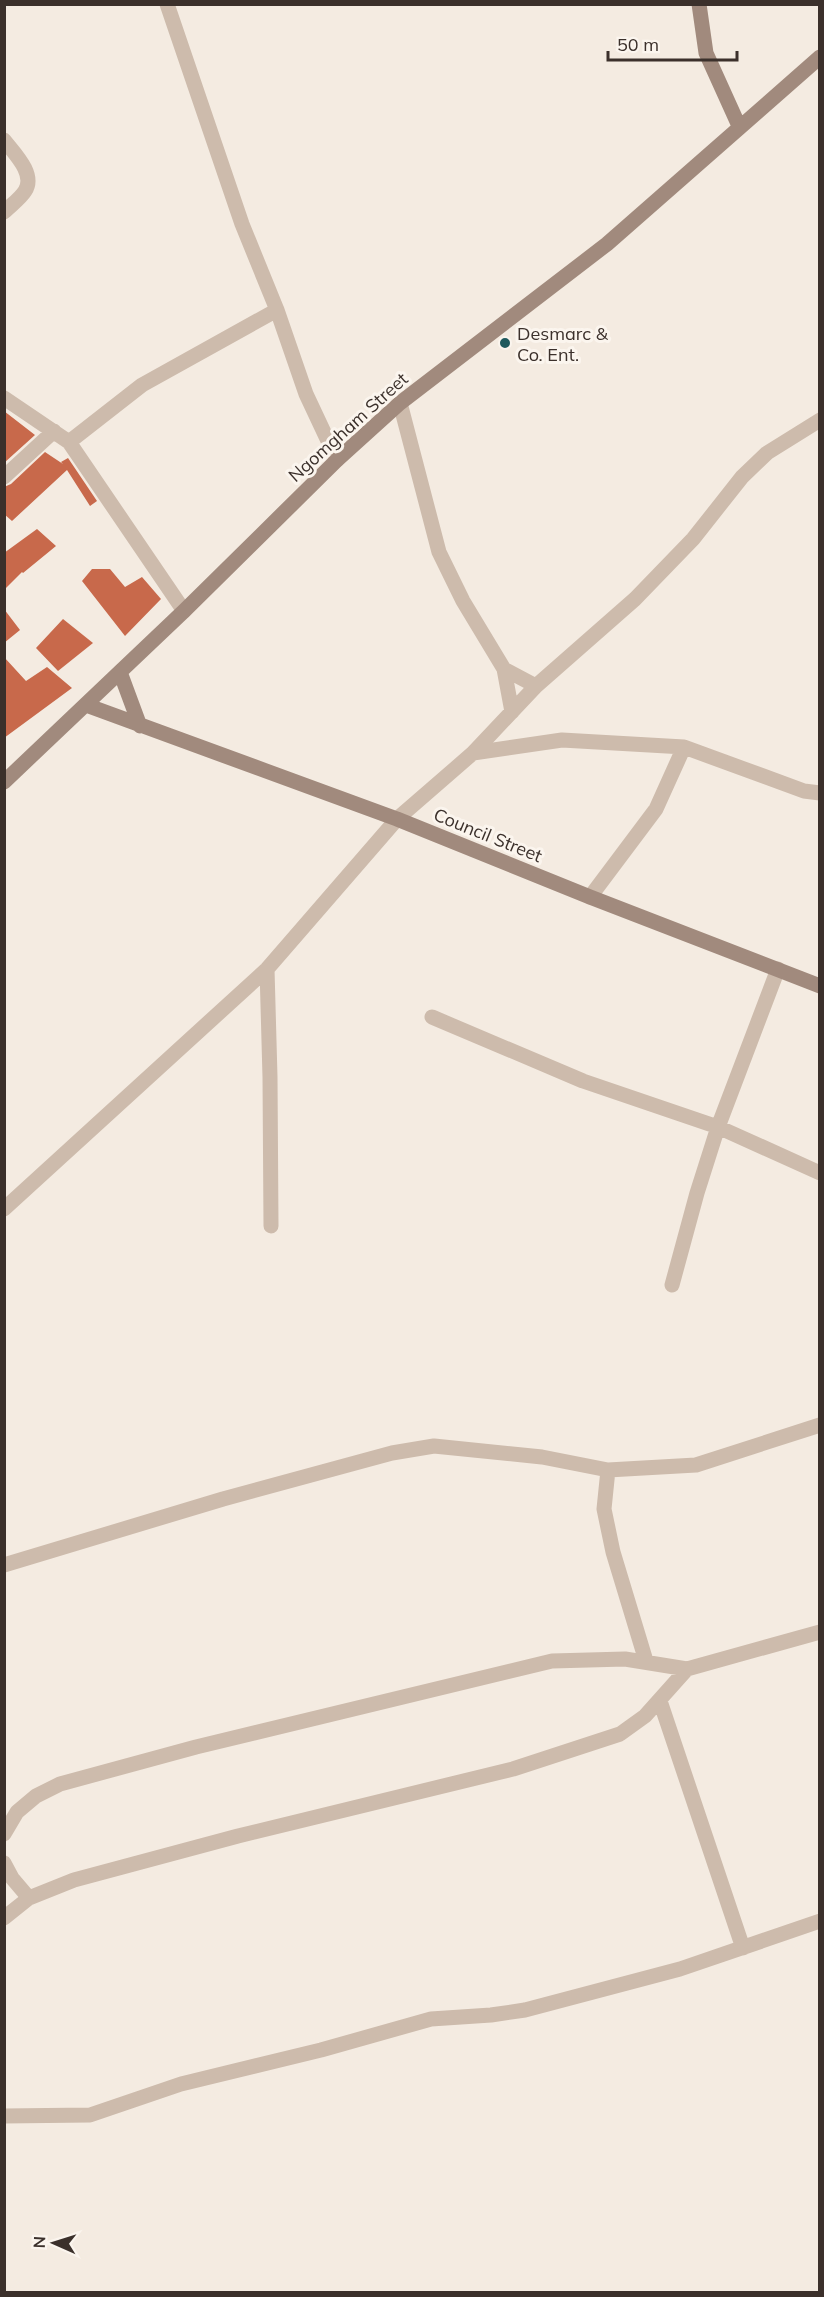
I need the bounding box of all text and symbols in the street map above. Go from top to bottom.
scale bar [608,24,737,62]
text: 50 m [617,33,659,56]
place label: Desmarc & Co. Ent. [517,322,609,366]
marker: Desmarc & Co. Ent. [498,336,512,350]
street label: Ngomgham Street [284,367,412,487]
street label: Council Street [430,803,546,867]
north arrow [24,2213,84,2273]
text: N [29,2236,49,2249]

